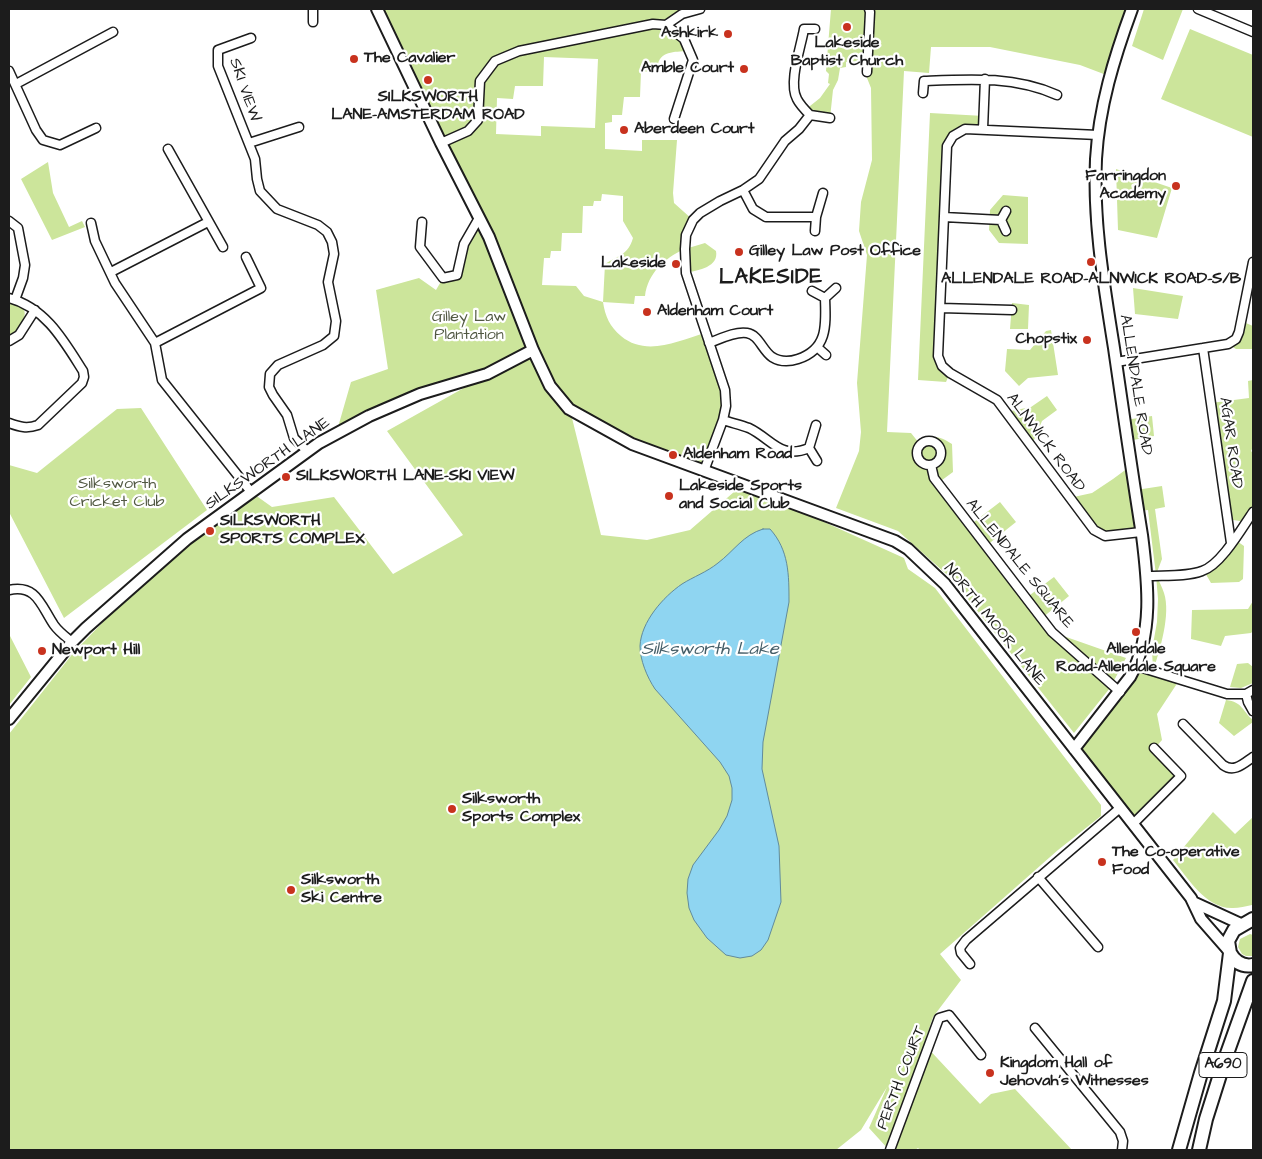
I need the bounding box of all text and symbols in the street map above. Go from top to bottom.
marker: Lakeside Baptist Church [841,21,853,33]
place label: Ashkirk [661,24,718,44]
marker: Ashkirk [722,28,734,40]
place label: Lakeside Baptist Church [791,34,903,72]
place label: The Cavalier [364,49,455,69]
marker: The Cavalier [348,53,360,65]
street label: SKI VIEW [224,56,264,124]
place label: Amble Court [641,59,734,79]
marker: Amble Court [738,63,750,75]
marker: SILKSWORTH LANE-AMSTERDAM ROAD [422,74,434,86]
place label: SILKSWORTH LANE-AMSTERDAM ROAD [331,88,525,126]
place label: Aberdeen Court [634,120,754,140]
marker: Aberdeen Court [618,124,630,136]
place label: Farringdon Academy [1085,167,1166,205]
marker: Farringdon Academy [1170,180,1182,192]
place label: Gilley Law Post Office [749,242,921,262]
marker: Gilley Law Post Office [733,246,745,258]
place label: Lakeside [601,254,666,274]
marker: ALLENDALE ROAD-ALNWICK ROAD-S/B [1085,256,1097,268]
marker: Lakeside [670,258,682,270]
district label: LAKESIDE [718,266,824,292]
place label: ALLENDALE ROAD-ALNWICK ROAD-S/B [941,270,1241,290]
place label: Aldenham Court [657,302,773,322]
marker: Aldenham Court [641,306,653,318]
park label: Gilley Law Plantation [432,308,506,346]
street label: ALLENDALE ROAD [1114,313,1156,457]
place label: Chopstix [1015,330,1077,350]
marker: Chopstix [1081,334,1093,346]
street label: ALNWICK ROAD [1002,390,1088,496]
street label: AGAR ROAD [1214,396,1246,490]
street label: SILKSWORTH LANE [202,414,334,514]
place label: Aldenham Road [683,445,792,465]
marker: Aldenham Road [667,449,679,461]
place label: SILKSWORTH LANE-SKI VIEW [296,467,515,487]
marker: SILKSWORTH LANE-SKI VIEW [280,471,292,483]
park label: Silksworth Cricket Club [69,475,165,513]
place label: Lakeside Sports and Social Club [679,477,802,515]
marker: Lakeside Sports and Social Club [663,490,675,502]
street label: ALLENDALE SQUARE [961,495,1077,633]
place label: SILKSWORTH SPORTS COMPLEX [220,512,365,550]
marker: SILKSWORTH SPORTS COMPLEX [204,525,216,537]
street label: NORTH MOOR LANE [939,560,1049,690]
marker: Allendale Road-Allendale Square [1130,626,1142,638]
water label: Silksworth Lake [641,639,779,661]
place label: Allendale Road-Allendale Square [1056,640,1216,678]
place label: Newport Hill [52,641,140,661]
marker: Newport Hill [36,645,48,657]
place label: Silksworth Sports Complex [462,790,580,828]
marker: Silksworth Sports Complex [446,803,458,815]
place label: The Co-operative Food [1112,843,1240,881]
marker: The Co-operative Food [1096,856,1108,868]
place label: Silksworth Ski Centre [301,871,382,909]
marker: Silksworth Ski Centre [285,884,297,896]
street label: PERTH COURT [873,1023,931,1133]
road number: A690 [1199,1052,1247,1078]
place label: Kingdom Hall of Jehovah's Witnesses [1000,1054,1149,1092]
marker: Kingdom Hall of Jehovah's Witnesses [984,1067,996,1079]

